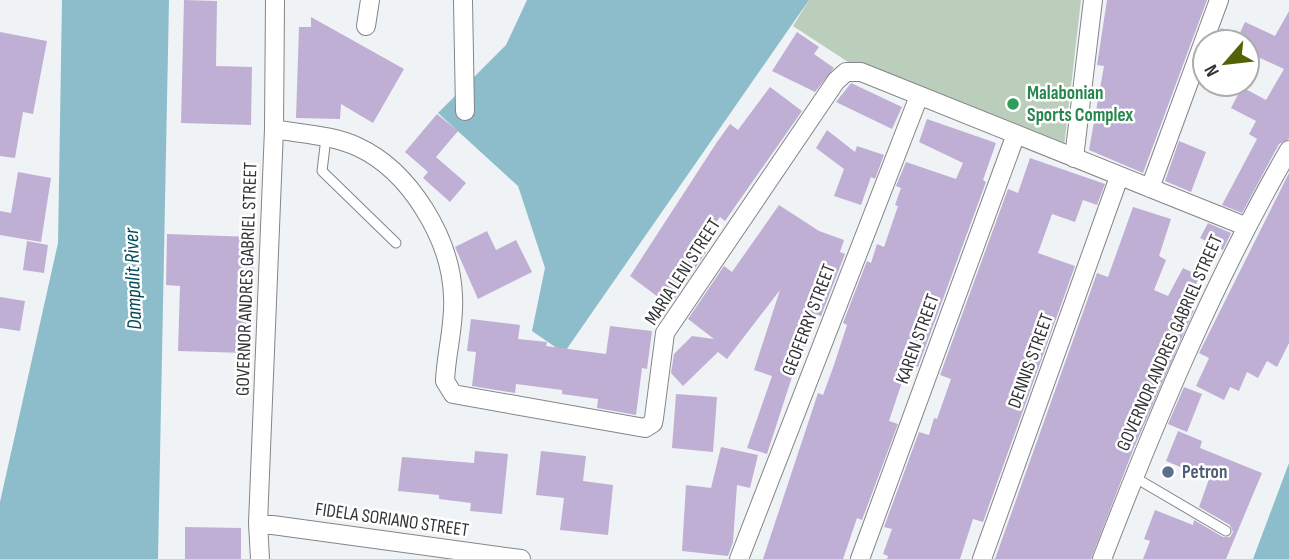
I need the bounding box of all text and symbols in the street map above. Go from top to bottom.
north arrow [1191,28,1261,98]
text: N [1200,60,1225,80]
place label: Malabonian Sports Complex [1027,82,1133,127]
marker: Malabonian Sports Complex [1005,96,1021,112]
street label: GOVERNOR ANDRES GABRIEL STREET [231,161,263,396]
street label: MARIA LENI STREET [640,214,726,330]
water label: Dampalit River [119,227,147,330]
street label: GOVERNOR ANDRES GABRIEL STREET [1112,231,1228,455]
street label: GEOFERRY STREET [777,261,841,379]
street label: KAREN STREET [891,291,945,387]
street label: DENNIS STREET [1003,310,1059,412]
place label: Petron [1182,461,1227,484]
marker: Petron [1160,464,1176,480]
street label: FIDELA SORIANO STREET [314,498,471,542]

